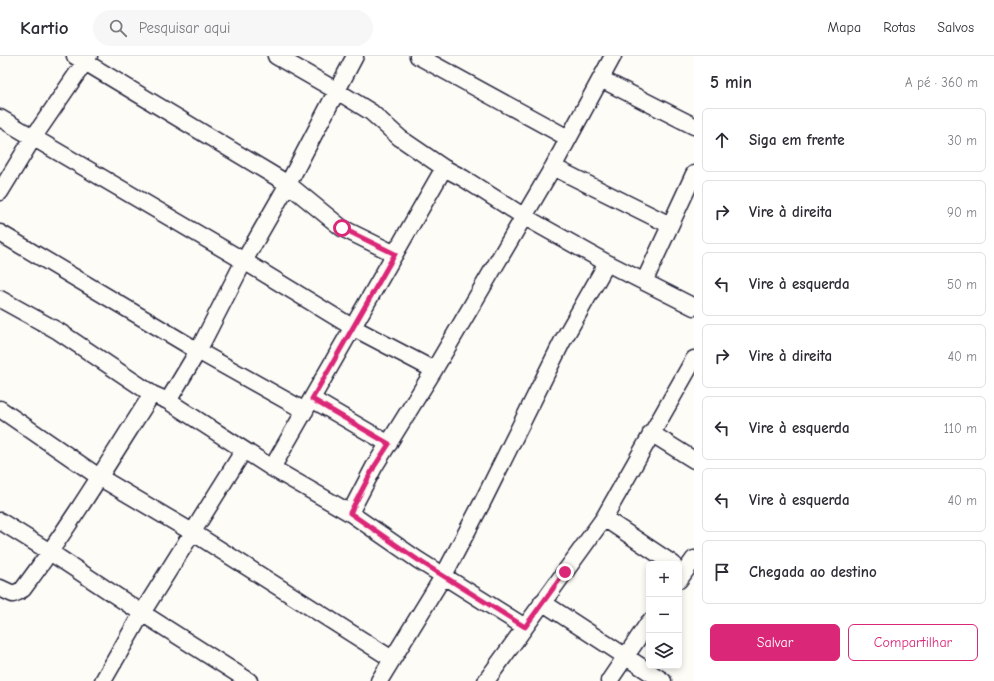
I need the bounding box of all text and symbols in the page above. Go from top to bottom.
search box [93,10,373,46]
text: Kartio [20,17,69,39]
icon: search [107,17,129,39]
text: Pesquisar aqui [139,19,230,37]
text: Mapa [828,19,861,36]
text: Rotas [883,19,915,36]
text: Salvos [937,19,974,36]
text: 5 min [710,73,752,92]
text: A pé · 360 m [905,75,978,90]
icon: ahead [711,129,733,151]
text: Siga em frente [749,131,845,149]
text: 30 m [947,133,977,148]
icon: right [711,201,733,223]
text: Vire à direita [749,203,832,221]
text: 90 m [947,205,977,220]
route start [333,219,351,237]
icon: left [711,273,733,295]
text: Vire à esquerda [749,275,850,293]
text: 50 m [947,277,977,292]
icon: right [711,345,733,367]
text: Vire à direita [749,347,832,365]
text: 40 m [948,349,977,364]
icon: left [711,417,733,439]
text: Vire à esquerda [749,419,850,437]
text: 110 m [944,421,977,436]
icon: left [711,489,733,511]
text: Vire à esquerda [749,491,850,509]
text: 40 m [948,493,977,508]
map controls [646,561,682,669]
button: + [646,561,682,597]
icon: arrive [711,561,733,583]
route end [556,563,574,581]
text: Chegada ao destino [749,563,877,581]
button: − [646,597,682,633]
button: Salvar [710,624,840,661]
button: Compartilhar [848,624,978,661]
button: layers [646,633,682,669]

